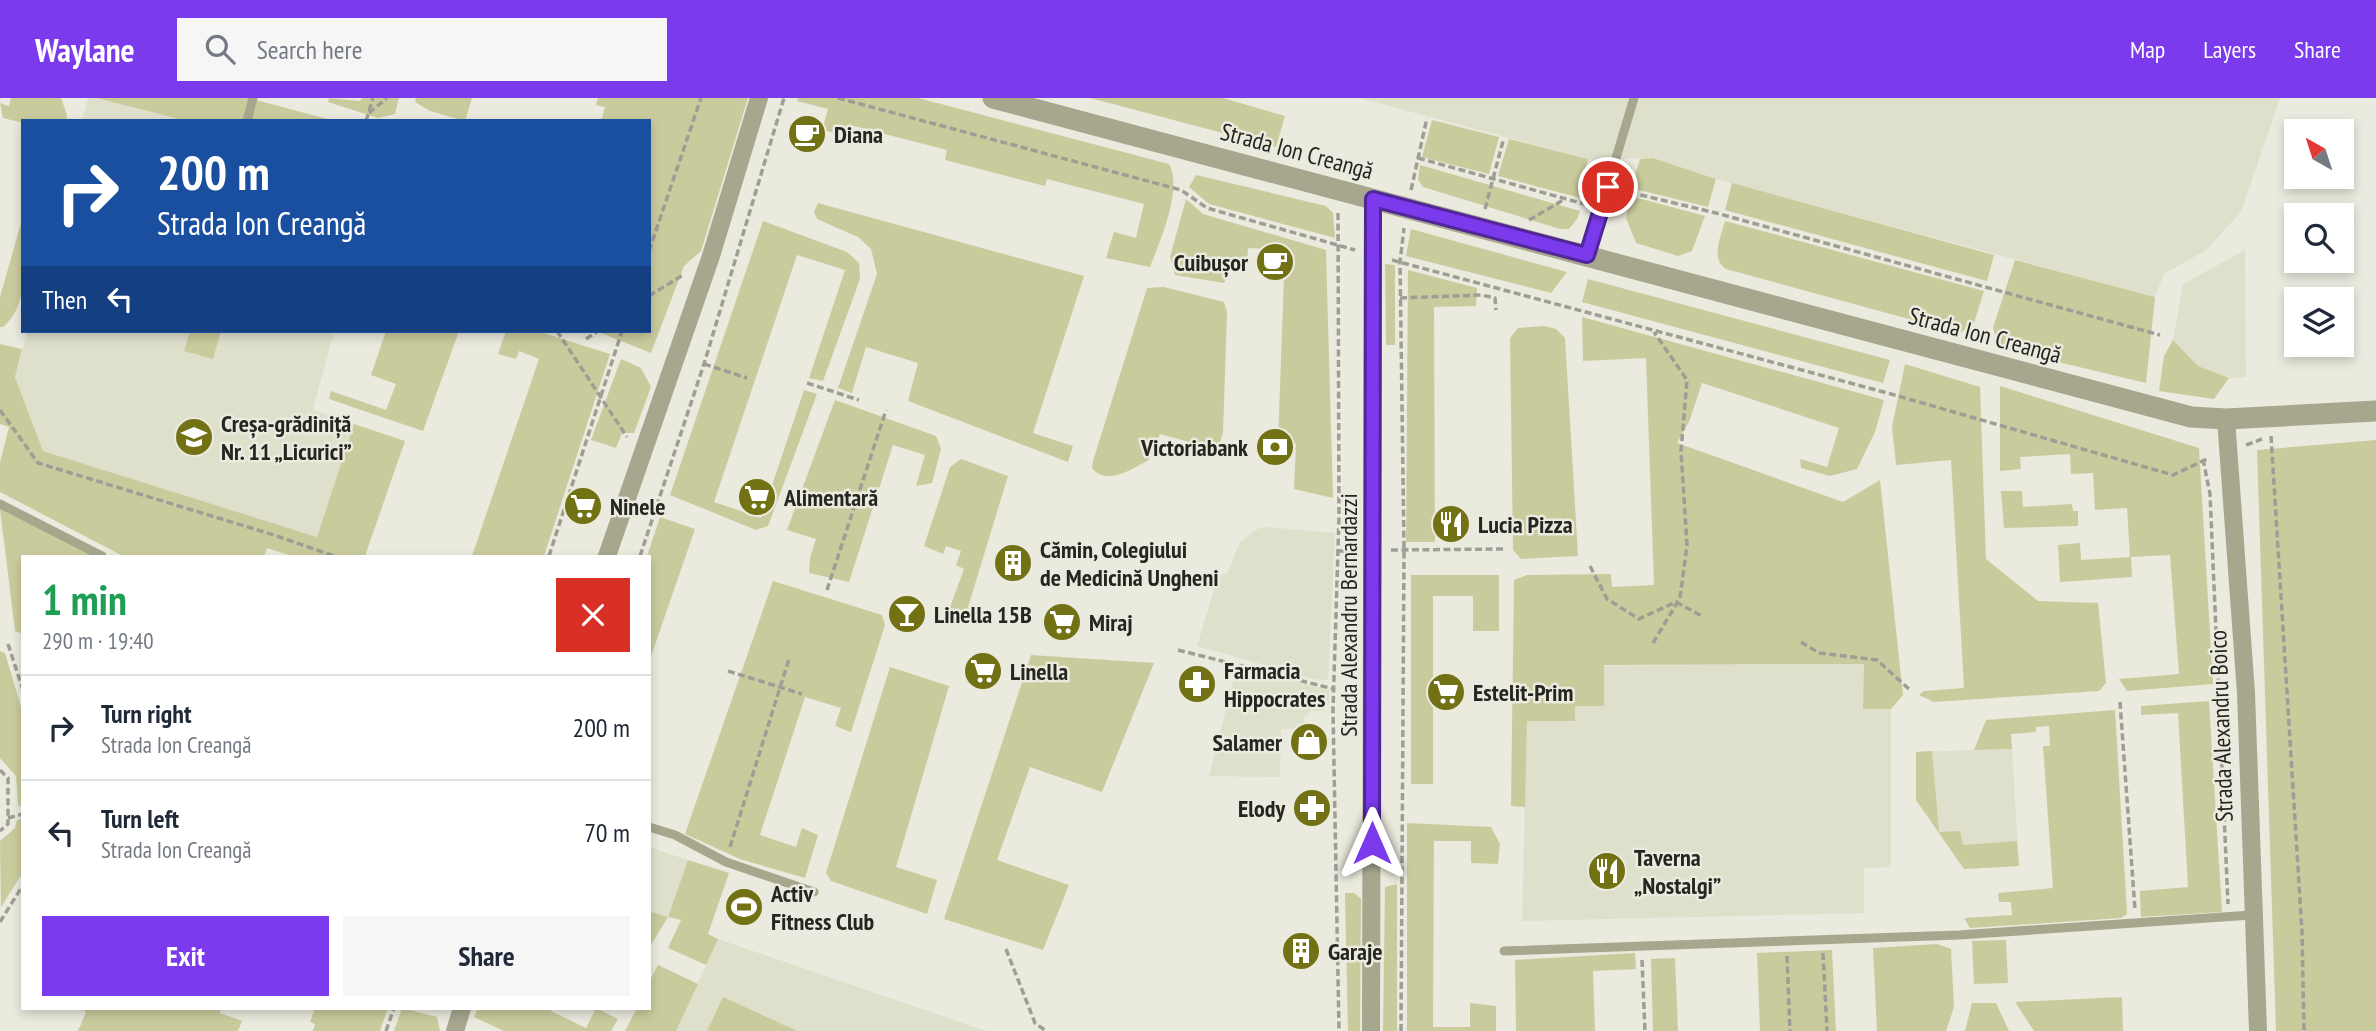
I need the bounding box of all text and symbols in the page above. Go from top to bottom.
search box [177,18,667,81]
text: Waylane [35,28,135,71]
icon: search [201,30,239,68]
text: Search here [257,33,362,66]
text: Map [2130,34,2165,65]
text: Layers [2203,34,2256,65]
text: Share [2294,34,2341,65]
cafe icon: Diana [786,113,828,155]
street label: Strada Ion Creangă [1217,116,1377,186]
place label: Diana [834,119,883,150]
north arrow [2284,119,2354,189]
map controls [2284,119,2354,357]
text: 200 m [157,140,270,204]
icon: right [42,147,133,238]
pin [1578,157,1638,217]
icon: arrive [1589,168,1627,206]
text: Strada Ion Creangă [157,202,366,244]
button: search [2284,203,2354,273]
cafe icon: Cuibușor [1254,241,1296,283]
place label: Cuibușor [1174,247,1249,278]
icon: left [101,280,139,318]
text: Then [42,283,87,316]
button: layers [2284,287,2354,357]
street label: Strada Ion Creangă [1905,300,2065,370]
place label: Creșa-grădiniță Nr. 11 „Licurici” [221,408,352,467]
school or university icon: Creșa-grădiniță Nr. 11 „Licurici” [173,416,215,458]
bank icon: Victoriabank [1254,426,1296,468]
place label: Victoriabank [1140,432,1248,463]
supermarket icon: Alimentară [736,476,778,518]
place label: Alimentară [783,482,878,513]
supermarket icon: Ninele [562,485,604,527]
place label: Ninele [610,491,666,522]
street label: Strada Alexandru Bernardazzi [1333,493,1364,737]
restaurant icon: Lucia Pizza [1430,503,1472,545]
place label: Lucia Pizza [1478,509,1573,540]
place label: Cămin, Colegiului de Medicină Ungheni [1040,534,1219,593]
building icon: Cămin, Colegiului de Medicină Ungheni [992,542,1034,584]
text: 1 min [42,572,127,627]
button: close [556,578,630,652]
bar icon: Linella 15B [886,593,928,635]
place label: Linella 15B [934,599,1032,630]
supermarket icon: Miraj [1041,601,1083,643]
place label: Miraj [1089,607,1133,638]
text: 290 m · 19:40 [42,626,154,655]
street label: Strada Alexandru Boico [2202,630,2240,822]
supermarket icon: Linella [962,650,1004,692]
place label: Farmacia Hippocrates [1224,655,1325,714]
place label: Linella [1010,656,1068,687]
pharmacy icon: Farmacia Hippocrates [1176,663,1218,705]
supermarket icon: Estelit-Prim [1425,671,1467,713]
place label: Estelit-Prim [1473,677,1573,708]
text: Turn right [101,697,192,730]
icon: right [42,709,80,747]
text: 200 m [572,711,630,744]
shop icon: Salamer [1288,721,1330,763]
place label: Salamer [1213,727,1283,758]
text: Strada Ion Creangă [101,730,251,759]
pharmacy icon: Elody [1291,787,1333,829]
place label: Elody [1238,793,1285,824]
text: Turn left [101,802,179,835]
position arrow [1335,806,1409,880]
icon: left [42,814,80,852]
text: 70 m [584,816,630,849]
text: Strada Ion Creangă [101,835,251,864]
place label: Taverna „Nostalgi” [1634,842,1721,901]
restaurant icon: Taverna „Nostalgi” [1586,850,1628,892]
place label: Activ Fitness Club [770,878,874,937]
sports icon: Activ Fitness Club [723,886,765,928]
button: Exit [42,916,329,996]
button: Share [343,916,630,996]
building icon: Garaje [1280,930,1322,972]
place label: Garaje [1328,936,1383,967]

